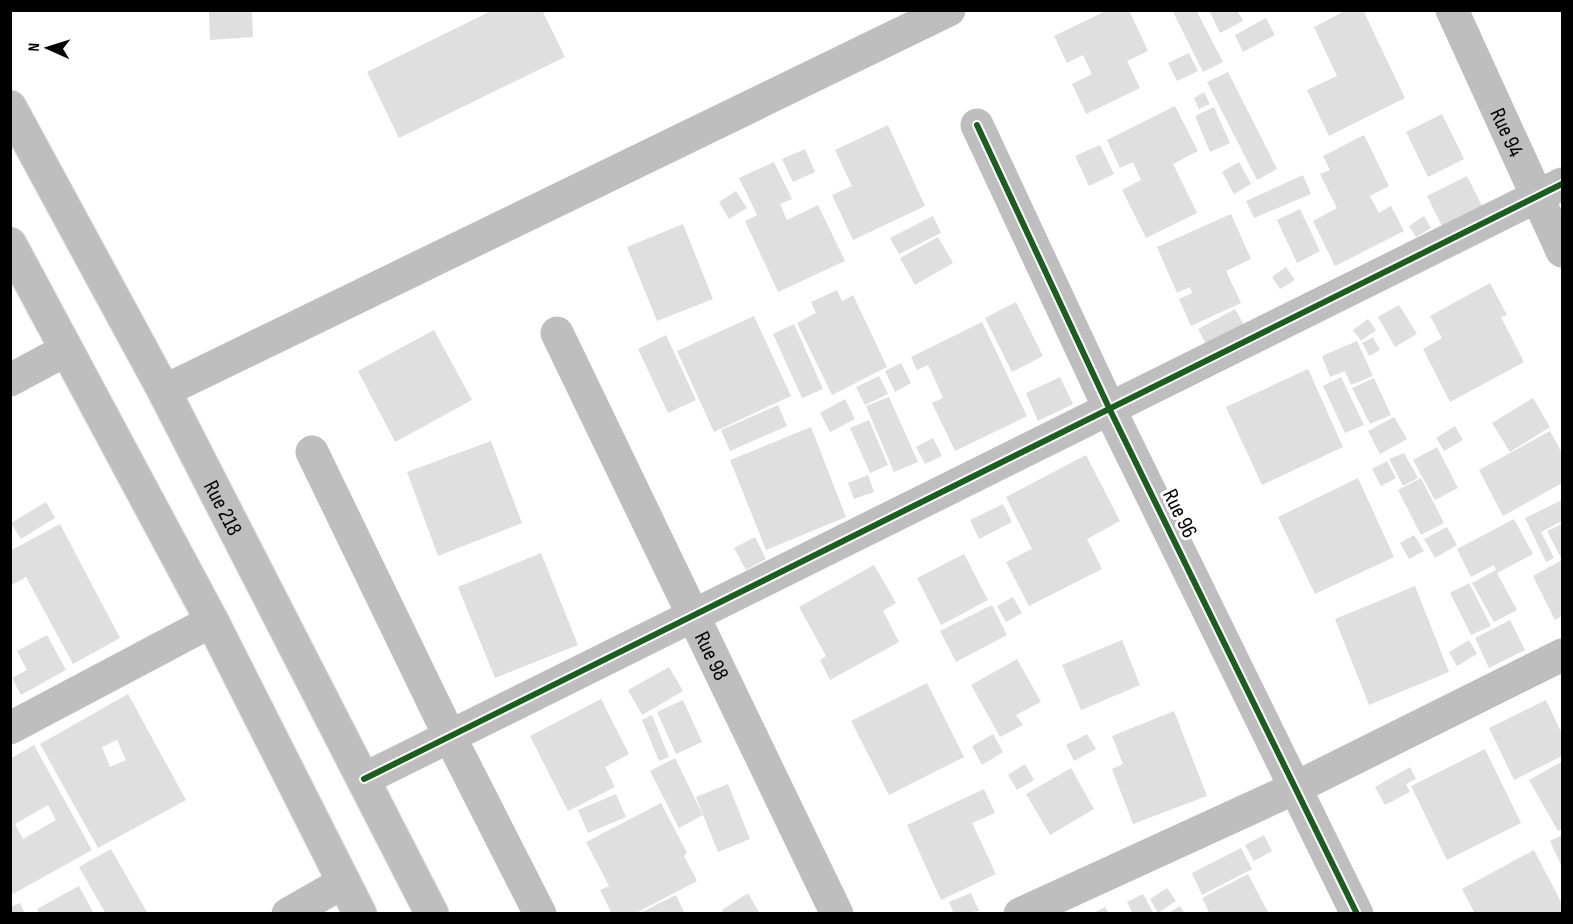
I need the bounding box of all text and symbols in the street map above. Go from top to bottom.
north arrow [18,18,78,78]
text: N [25,43,44,52]
street label: Rue 94 [1483,104,1529,161]
street label: Rue 218 [197,476,248,540]
street label: Rue 96 [1156,485,1203,543]
street label: Rue 98 [688,627,734,685]

